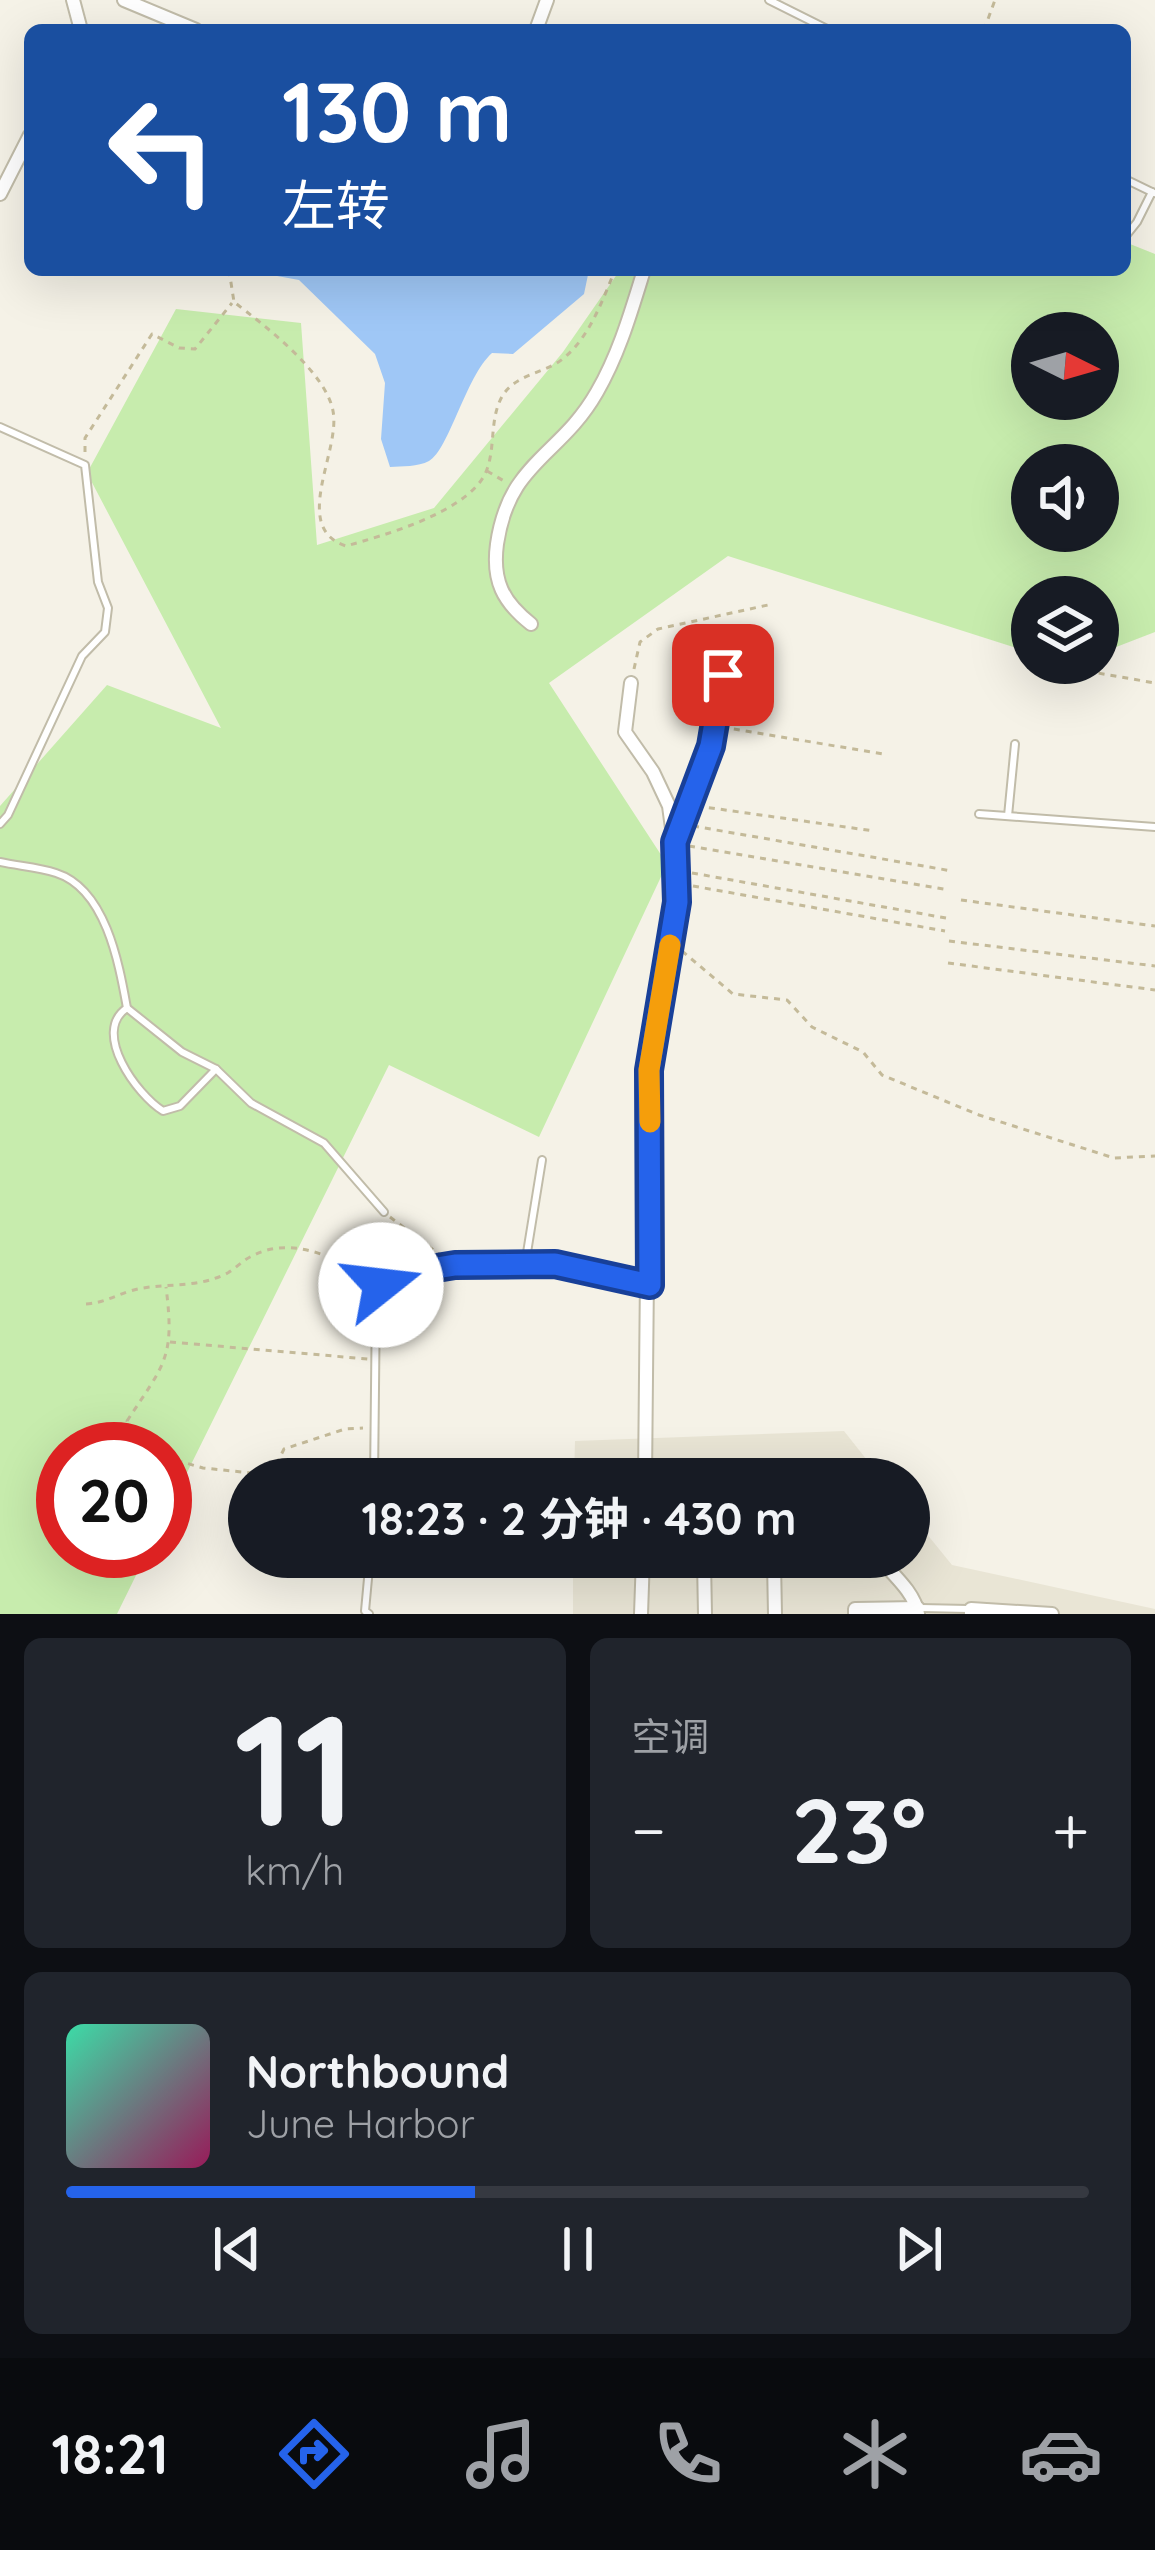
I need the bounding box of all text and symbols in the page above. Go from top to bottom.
text: 130 m [282,58,512,163]
icon: left [84,72,240,228]
text: 左转 [282,171,390,239]
north arrow [1011,312,1119,420]
map controls [1011,312,1119,684]
button: sound [1011,444,1119,552]
button: layers [1011,576,1119,684]
pin [672,624,774,726]
icon: arrive [690,642,756,708]
position arrow [318,1222,444,1348]
speed limit sign: 20 [36,1422,192,1578]
text: 18:23 · 2 分钟 · 430 m [361,1490,797,1546]
text: 11 [234,1670,355,1865]
text: 空调 [632,1712,710,1761]
text: 23° [791,1773,926,1886]
text: − [632,1788,666,1871]
text: + [1052,1788,1089,1871]
text: km/h [245,1846,344,1895]
text: Northbound [246,2043,509,2099]
text: June Harbor [246,2099,475,2148]
icon: previous [204,2216,270,2282]
icon: pause [545,2216,611,2282]
icon: next [886,2216,952,2282]
icon: directions [272,2412,356,2496]
icon: music [459,2412,543,2496]
icon: phone [646,2412,730,2496]
icon: climate [833,2412,917,2496]
icon: car [1019,2412,1103,2496]
text: 18:21 [51,2420,169,2488]

